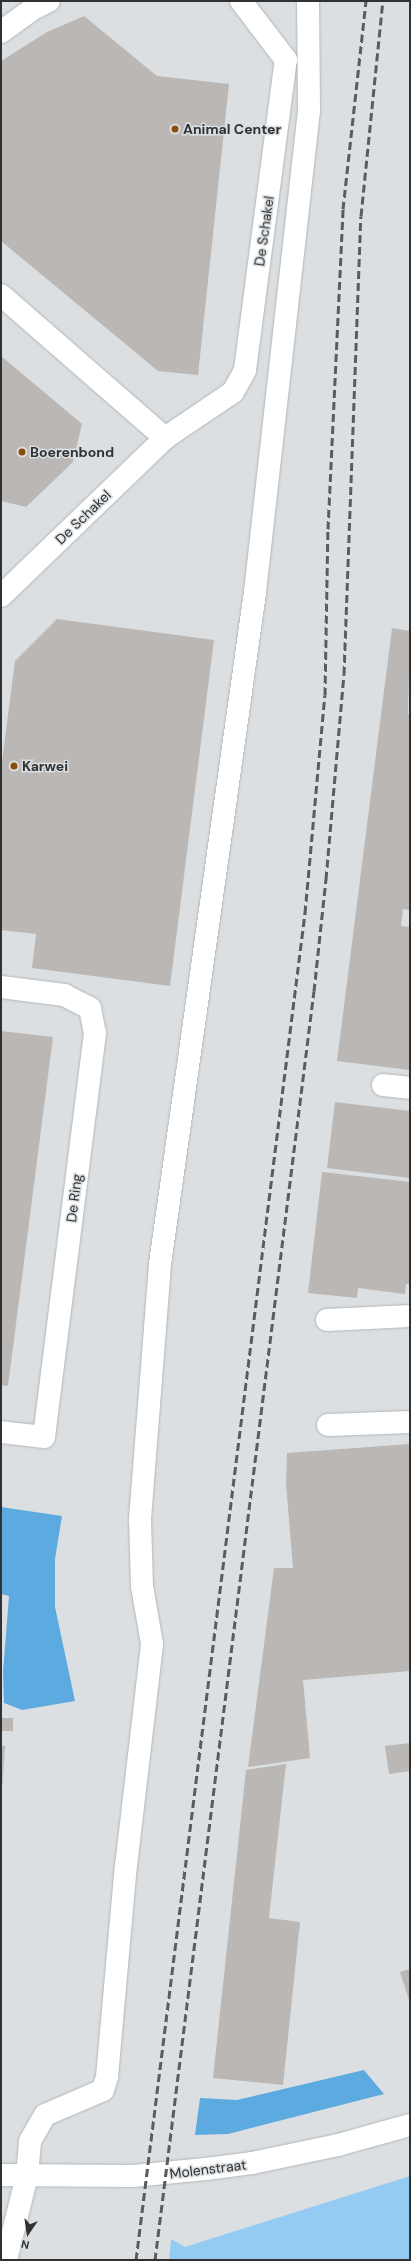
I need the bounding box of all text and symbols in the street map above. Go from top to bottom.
place label: Animal Center [183,121,281,137]
marker: Animal Center [170,124,180,134]
street label: De Schakel [251,195,277,267]
place label: Boerenbond [30,444,114,460]
marker: Boerenbond [17,447,27,457]
street label: De Schakel [52,486,114,548]
place label: Karwei [22,758,68,774]
marker: Karwei [9,761,19,771]
street label: De Ring [63,1173,85,1223]
street label: Molenstraat [169,2156,247,2182]
north arrow [8,2213,48,2253]
text: N [20,2237,31,2252]

